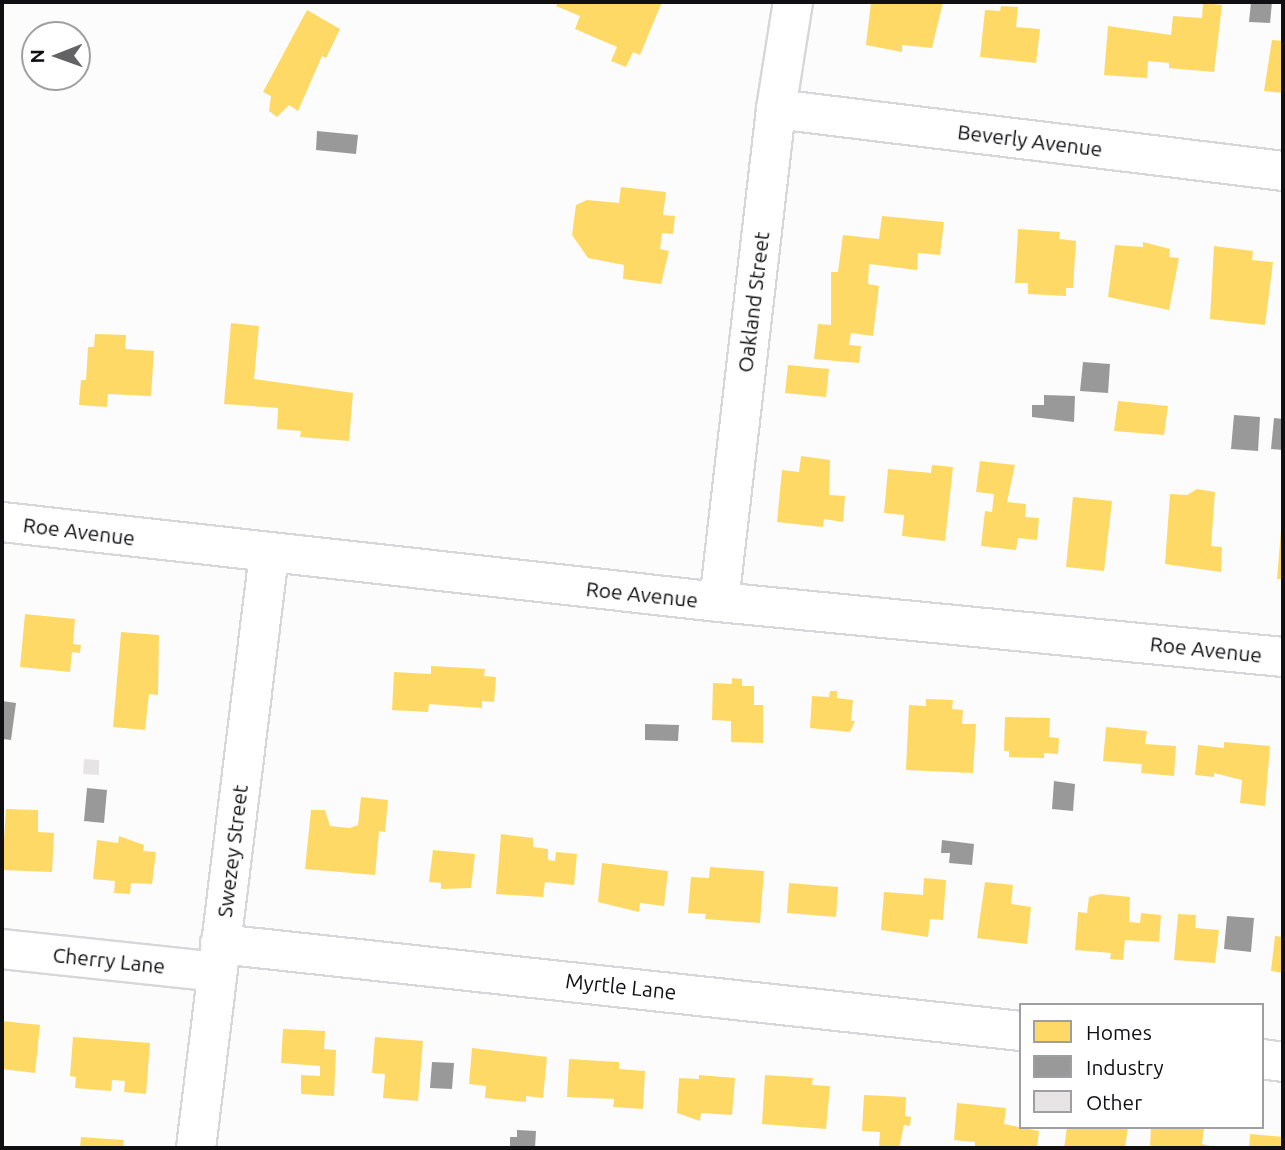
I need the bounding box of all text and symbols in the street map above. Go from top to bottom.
north arrow [21,21,91,91]
text: N [26,49,48,64]
street label: Beverly Avenue [956,119,1104,161]
street label: Oakland Street [732,230,774,374]
street label: Roe Avenue [22,512,136,550]
street label: Roe Avenue [585,576,699,612]
street label: Roe Avenue [1149,631,1263,667]
street label: Swezey Street [211,783,253,919]
street label: Cherry Lane [52,942,166,978]
street label: Myrtle Lane [564,968,678,1004]
legend [1019,1003,1264,1129]
text: Homes [1086,1020,1152,1044]
text: Industry [1086,1055,1164,1079]
text: Other [1086,1090,1142,1114]

